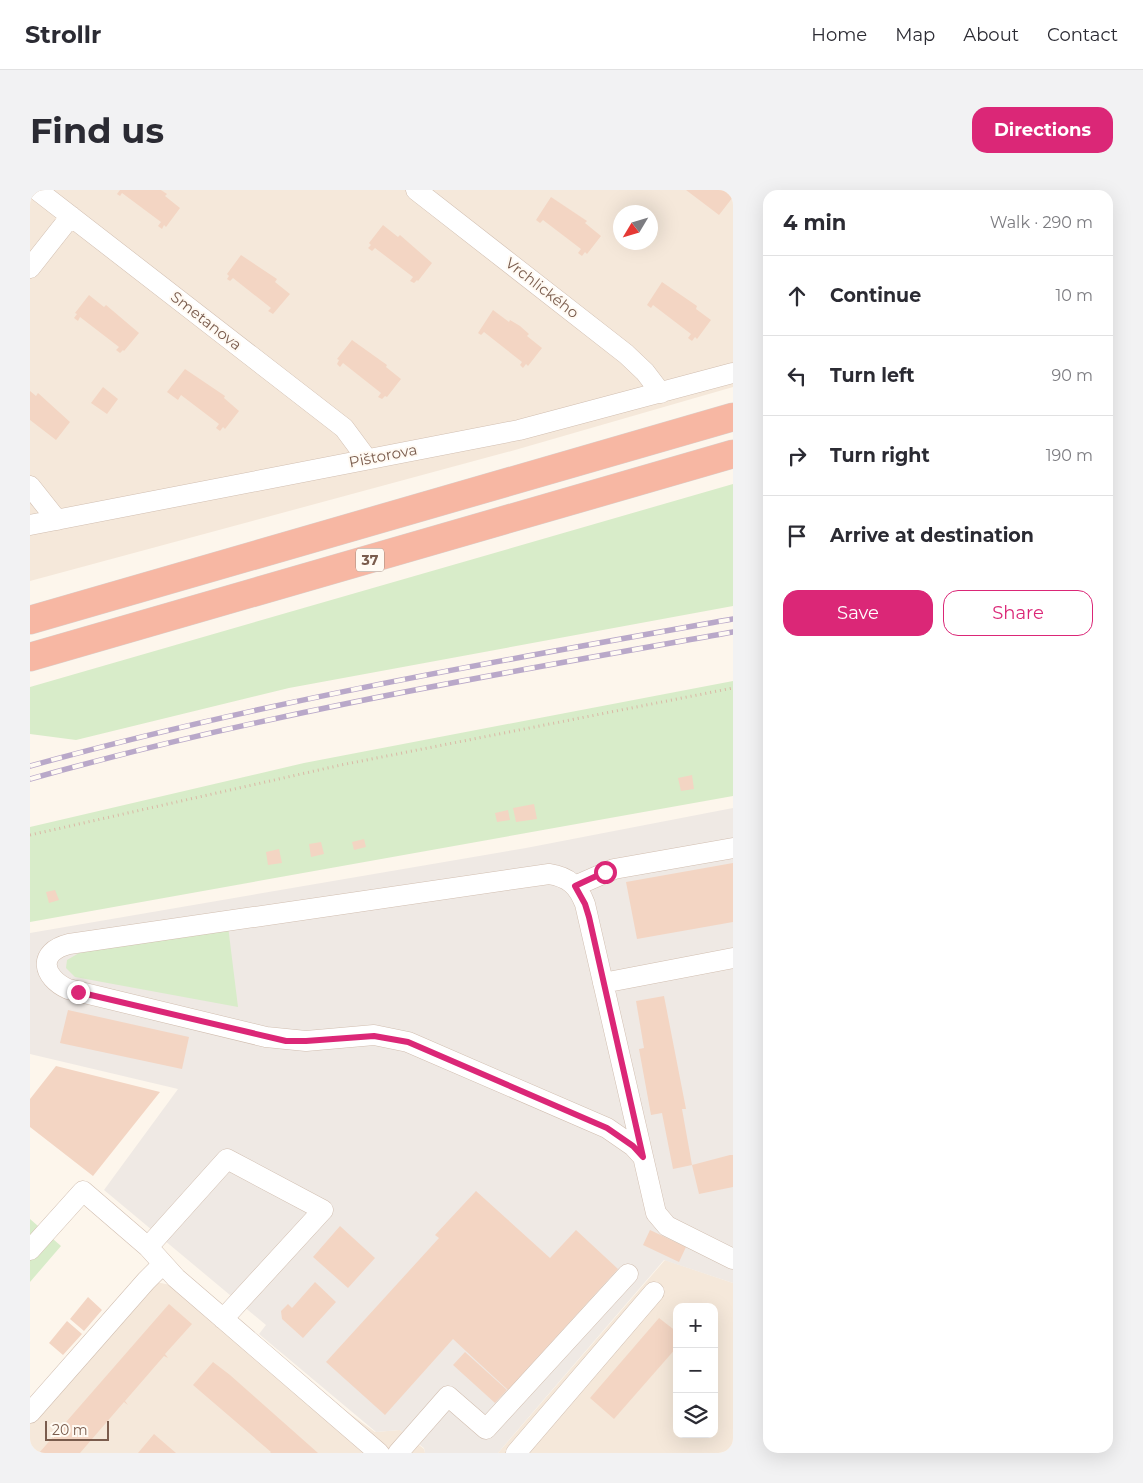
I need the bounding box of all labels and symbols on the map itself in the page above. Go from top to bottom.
north arrow [613,205,658,250]
street label: Vrchlického [502,253,583,322]
street label: Smetanova [167,287,246,354]
street label: Pištorova [347,440,419,471]
road number: 37 [356,548,384,572]
route start [594,861,617,884]
route end [67,981,90,1004]
scale bar [45,1418,109,1441]

